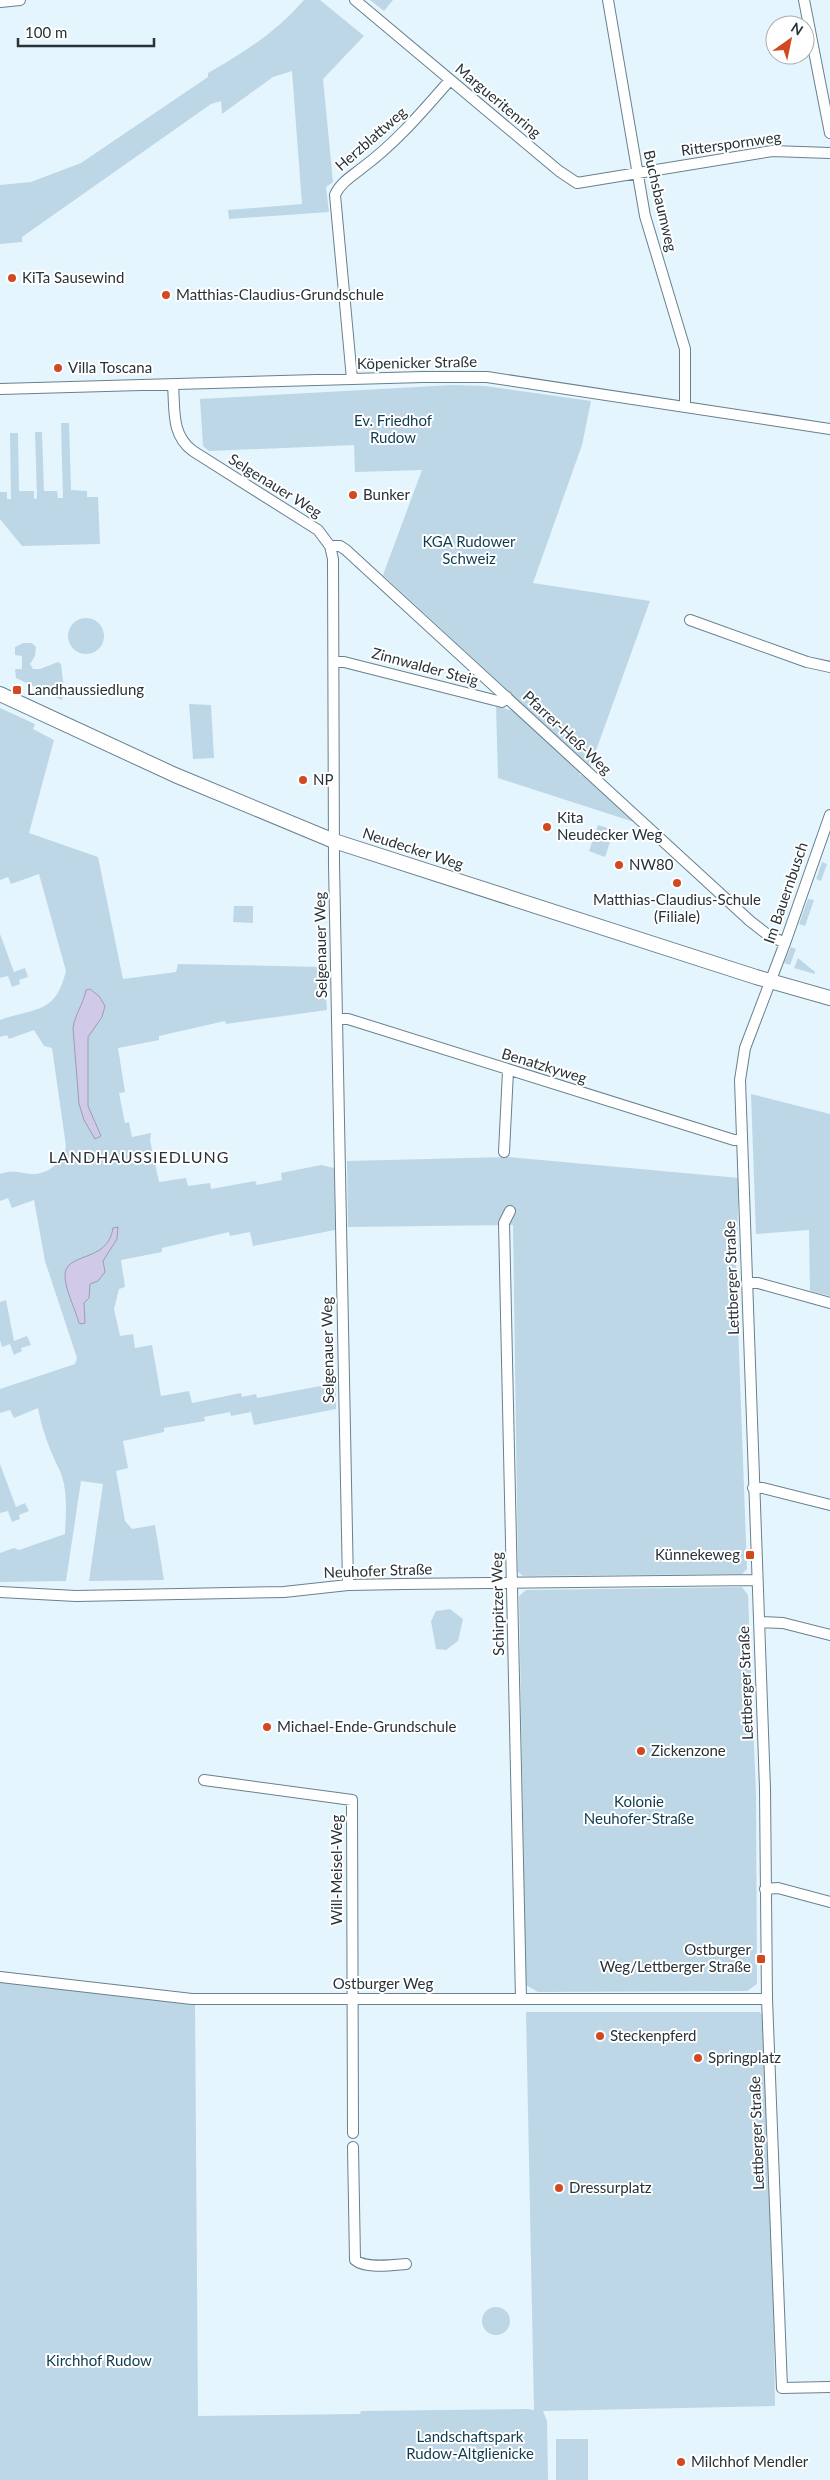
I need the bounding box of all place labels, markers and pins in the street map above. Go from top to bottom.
place label: KiTa Sausewind [22,268,124,286]
marker: KiTa Sausewind [6,272,18,284]
place label: Matthias-Claudius-Grundschule [176,285,384,303]
marker: Matthias-Claudius-Grundschule [160,289,172,301]
place label: Villa Toscana [68,358,152,376]
marker: Villa Toscana [52,362,64,374]
place label: Bunker [363,485,410,503]
marker: Bunker [347,489,359,501]
place label: Landhaussiedlung [27,680,144,698]
marker: Landhaussiedlung [11,684,23,696]
place label: NP [313,770,333,788]
marker: NP [297,774,309,786]
place label: Kita Neudecker Weg [557,808,662,843]
marker: Kita Neudecker Weg [541,821,553,833]
place label: NW80 [629,855,674,873]
marker: NW80 [613,859,625,871]
marker: Matthias-Claudius-Schule (Filiale) [671,877,683,889]
place label: Matthias-Claudius-Schule (Filiale) [593,890,761,925]
place label: Künnekeweg [655,1545,740,1563]
marker: Künnekeweg [744,1549,756,1561]
place label: Michael-Ende-Grundschule [277,1717,457,1735]
marker: Michael-Ende-Grundschule [261,1721,273,1733]
place label: Zickenzone [651,1741,726,1759]
marker: Zickenzone [635,1745,647,1757]
place label: Ostburger Weg/Lettberger Straße [600,1940,752,1975]
marker: Ostburger Weg/Lettberger Straße [755,1953,767,1965]
place label: Steckenpferd [610,2026,697,2044]
marker: Steckenpferd [594,2030,606,2042]
place label: Springplatz [708,2048,781,2066]
marker: Springplatz [692,2052,704,2064]
place label: Dressurplatz [569,2178,652,2196]
marker: Dressurplatz [553,2182,565,2194]
place label: Milchhof Mendler [691,2452,809,2470]
marker: Milchhof Mendler [675,2456,687,2468]

